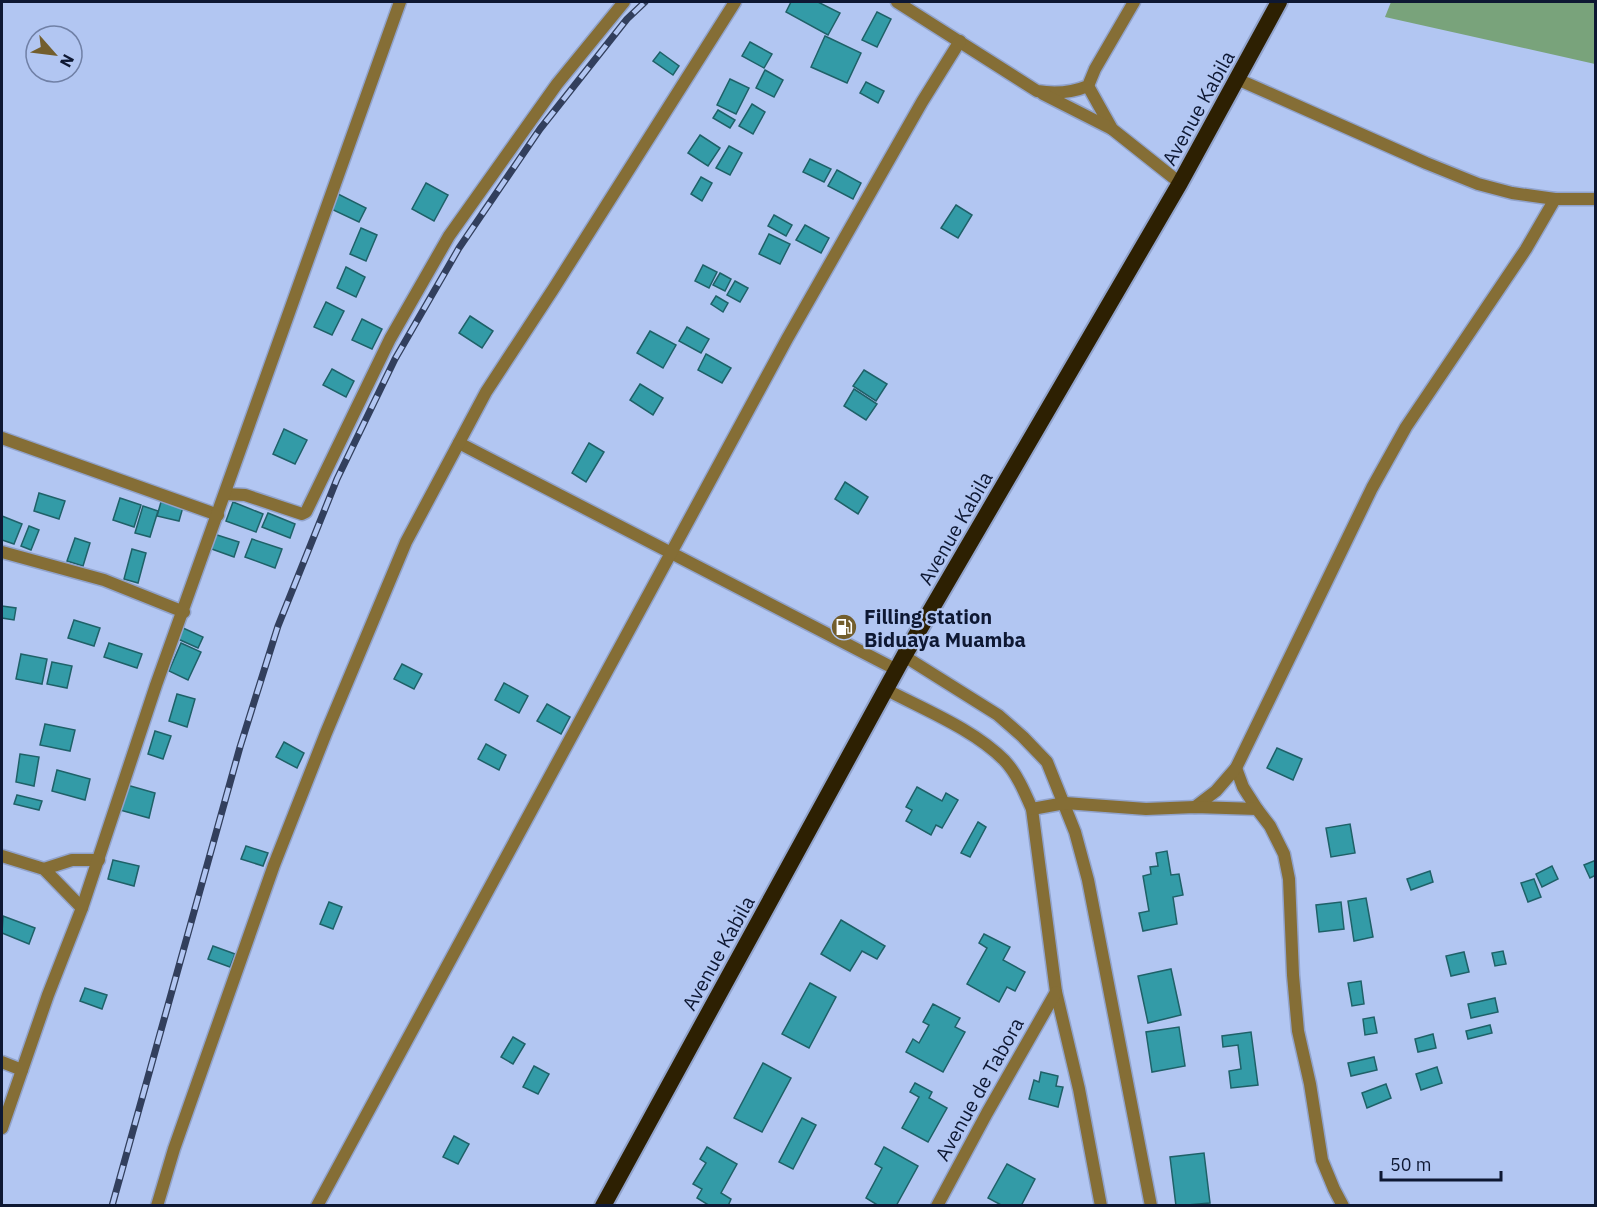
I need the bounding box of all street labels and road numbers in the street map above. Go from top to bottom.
street label: Avenue Kabila [1155,46,1241,170]
street label: Avenue Kabila [911,466,999,590]
street label: Avenue Kabila [675,891,761,1015]
street label: Avenue de Tabora [928,1012,1030,1166]

